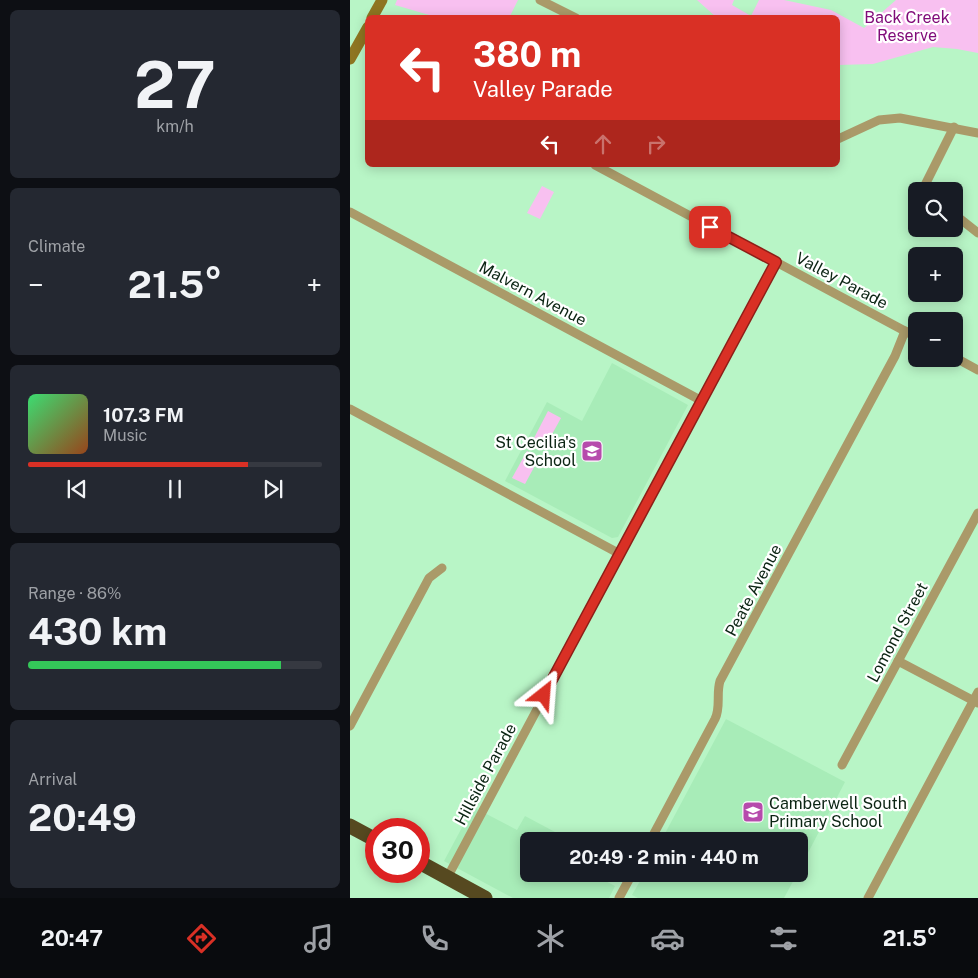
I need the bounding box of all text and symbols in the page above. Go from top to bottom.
park label: Back Creek Reserve [864,8,950,45]
text: 380 m [473,34,581,75]
icon: left [390,35,455,100]
text: 27 [134,46,216,123]
text: Valley Parade [473,76,613,102]
text: km/h [156,117,194,136]
icon: left [536,130,564,158]
icon: ahead [589,130,617,158]
icon: right [642,130,670,158]
map controls [908,182,963,367]
button: search [908,182,963,237]
pin [689,206,731,248]
icon: arrive [696,213,724,241]
text: Climate [28,237,85,256]
button: + [908,247,963,302]
street label: Valley Parade [792,248,891,313]
street label: Malvern Avenue [476,257,590,330]
text: 21.5° [128,262,222,307]
text: − [28,268,44,301]
text: + [306,268,322,301]
button: − [908,312,963,367]
text: 107.3 FM [103,404,184,426]
text: Music [103,426,147,445]
place label: St Cecilia's School [495,433,576,470]
school or university icon: St Cecilia's School [580,439,604,463]
icon: previous [63,475,91,503]
icon: pause [161,475,189,503]
icon: next [259,475,287,503]
street label: Peate Avenue [721,541,786,639]
street label: Lomond Street [863,579,932,685]
text: Range · 86% [28,584,121,603]
text: 430 km [28,609,167,654]
position arrow [517,668,569,720]
street label: Hillside Parade [451,720,520,828]
text: Arrival [28,770,77,789]
place label: Camberwell South Primary School [769,794,907,831]
text: 20:49 [28,795,137,840]
school or university icon: Camberwell South Primary School [741,800,765,824]
speed limit sign: 30 [365,818,430,883]
text: 20:49 · 2 min · 440 m [569,846,759,868]
icon: directions [184,921,219,956]
icon: music [301,921,336,956]
icon: phone [417,921,452,956]
icon: climate [533,921,568,956]
icon: car [650,921,685,956]
icon: filters [766,921,801,956]
text: 20:47 [41,925,103,951]
text: 21.5° [883,925,937,951]

